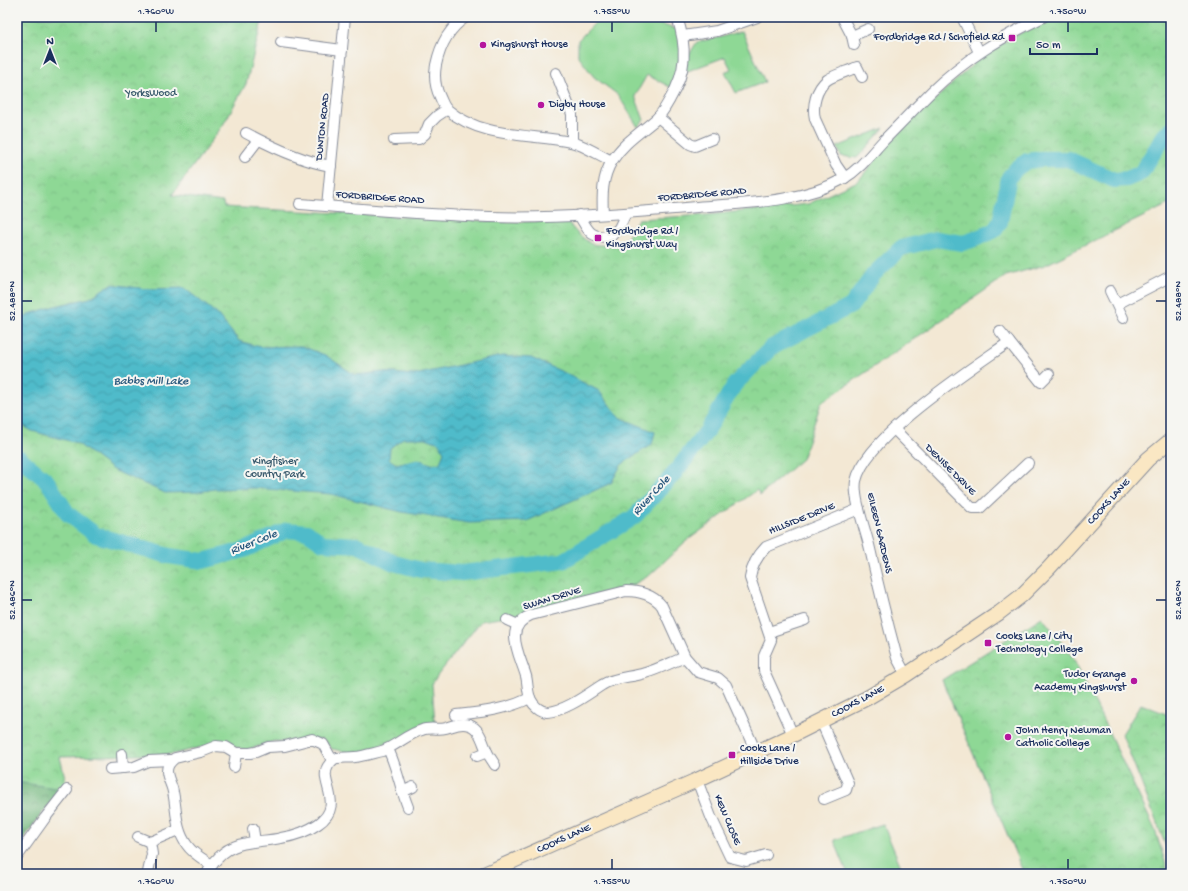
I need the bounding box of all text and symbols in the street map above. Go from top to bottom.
text: 1.760°W [137,6,175,18]
text: 1.755°W [593,6,630,18]
text: 1.750°W [1049,6,1087,18]
north arrow [30,30,70,70]
scale bar [1030,30,1097,56]
place label: Fordbridge Rd / Schofield Rd [873,31,1006,44]
marker: Fordbridge Rd / Schofield Rd [1007,33,1017,43]
text: N [46,36,54,48]
place label: Kingshurst House [491,39,568,51]
text: 50 m [1036,39,1061,53]
marker: Kingshurst House [478,40,488,50]
park label: YorksWood [125,88,178,100]
street label: DUNTON ROAD [313,92,333,162]
place label: Digby House [548,99,606,111]
marker: Digby House [536,100,546,110]
street label: FORDBRIDGE ROAD [656,185,748,205]
street label: FORDBRIDGE ROAD [334,189,426,207]
place label: Fordbridge Rd / Kingshurst Way [605,226,679,251]
marker: Fordbridge Rd / Kingshurst Way [593,233,603,243]
text: 52.488°N [7,281,19,321]
text: 52.488°N [1173,281,1185,321]
water label: Babbs Mill Lake [114,375,189,389]
street label: DENISE DRIVE [921,441,979,499]
park label: Kingfisher Country Park [245,455,306,481]
water label: River Cole [630,472,674,519]
street label: COOKS LANE [1085,476,1133,527]
street label: EILEEN GARDENS [864,491,894,575]
street label: HILLSIDE DRIVE [767,500,838,538]
water label: River Cole [229,527,280,559]
text: 52.486°N [7,580,19,620]
text: 52.486°N [1173,580,1185,620]
street label: SWAN DRIVE [522,584,583,613]
place label: Cooks Lane / City Technology College [995,631,1083,656]
marker: Cooks Lane / City Technology College [983,638,993,648]
place label: Tudor Grange Academy Kingshurst [1034,669,1128,694]
marker: Tudor Grange Academy Kingshurst [1129,676,1139,686]
street label: COOKS LANE [830,683,887,721]
place label: John Henry Newman Catholic College [1016,725,1112,750]
marker: John Henry Newman Catholic College [1003,732,1013,742]
place label: Cooks Lane / Hillside Drive [740,743,799,768]
marker: Cooks Lane / Hillside Drive [727,750,737,760]
street label: KEW CLOSE [711,793,743,848]
street label: COOKS LANE [535,821,594,856]
text: 1.760°W [137,876,175,888]
text: 1.755°W [593,876,630,888]
text: 1.750°W [1049,876,1087,888]

